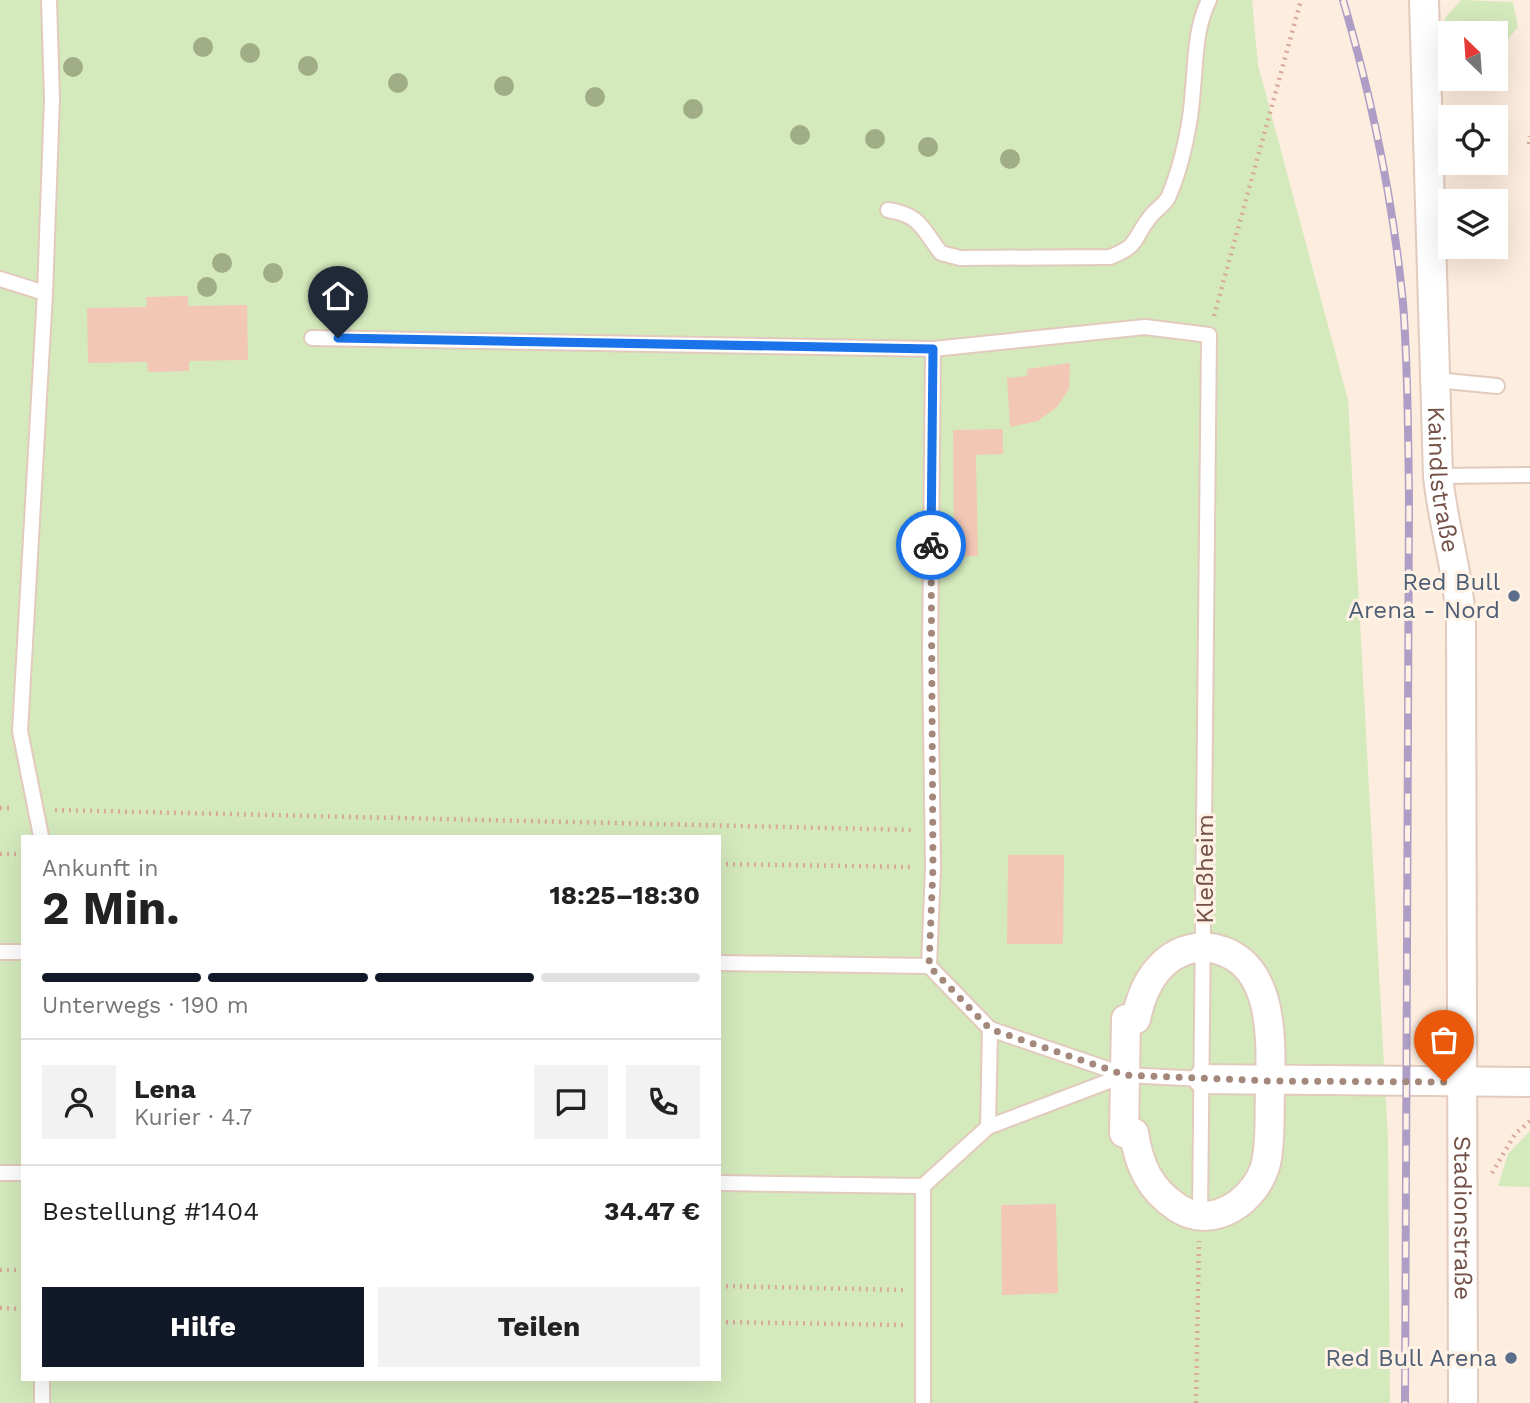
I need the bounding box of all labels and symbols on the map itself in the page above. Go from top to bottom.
north arrow [1438,21,1508,91]
pin [308,266,368,338]
street label: Kaindlstraße [1422,406,1465,555]
courier [896,510,966,580]
place label: Red Bull Arena - Nord [1348,568,1501,624]
marker: Red Bull Arena - Nord [1506,588,1522,604]
street label: Kleßheim [1191,814,1219,924]
pin [1414,1010,1474,1082]
street label: Stadionstraße [1448,1136,1477,1300]
place label: Red Bull Arena [1325,1344,1497,1372]
marker: Red Bull Arena [1503,1350,1519,1366]

